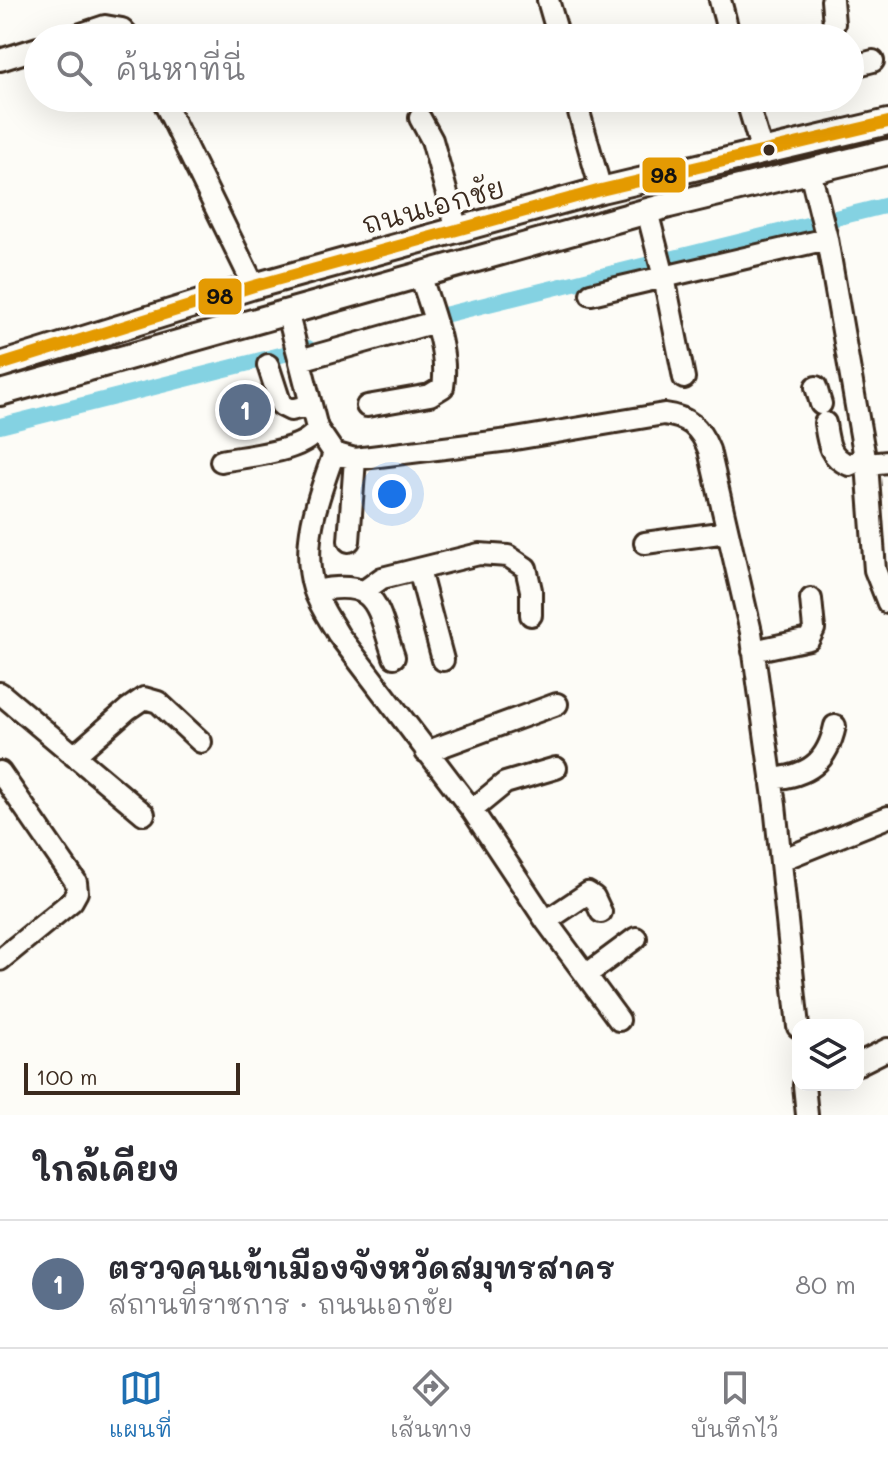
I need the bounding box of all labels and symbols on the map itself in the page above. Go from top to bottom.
unlabelled marker [761,142,777,158]
line badge: 98 [641,156,687,194]
text: 98 [651,160,677,189]
street label: ถนนเอกชัย [357,168,508,241]
line badge: 98 [197,277,243,316]
text: 98 [207,281,233,310]
pin: 1 [219,380,271,440]
your location [372,474,412,514]
scale bar [24,1059,240,1095]

